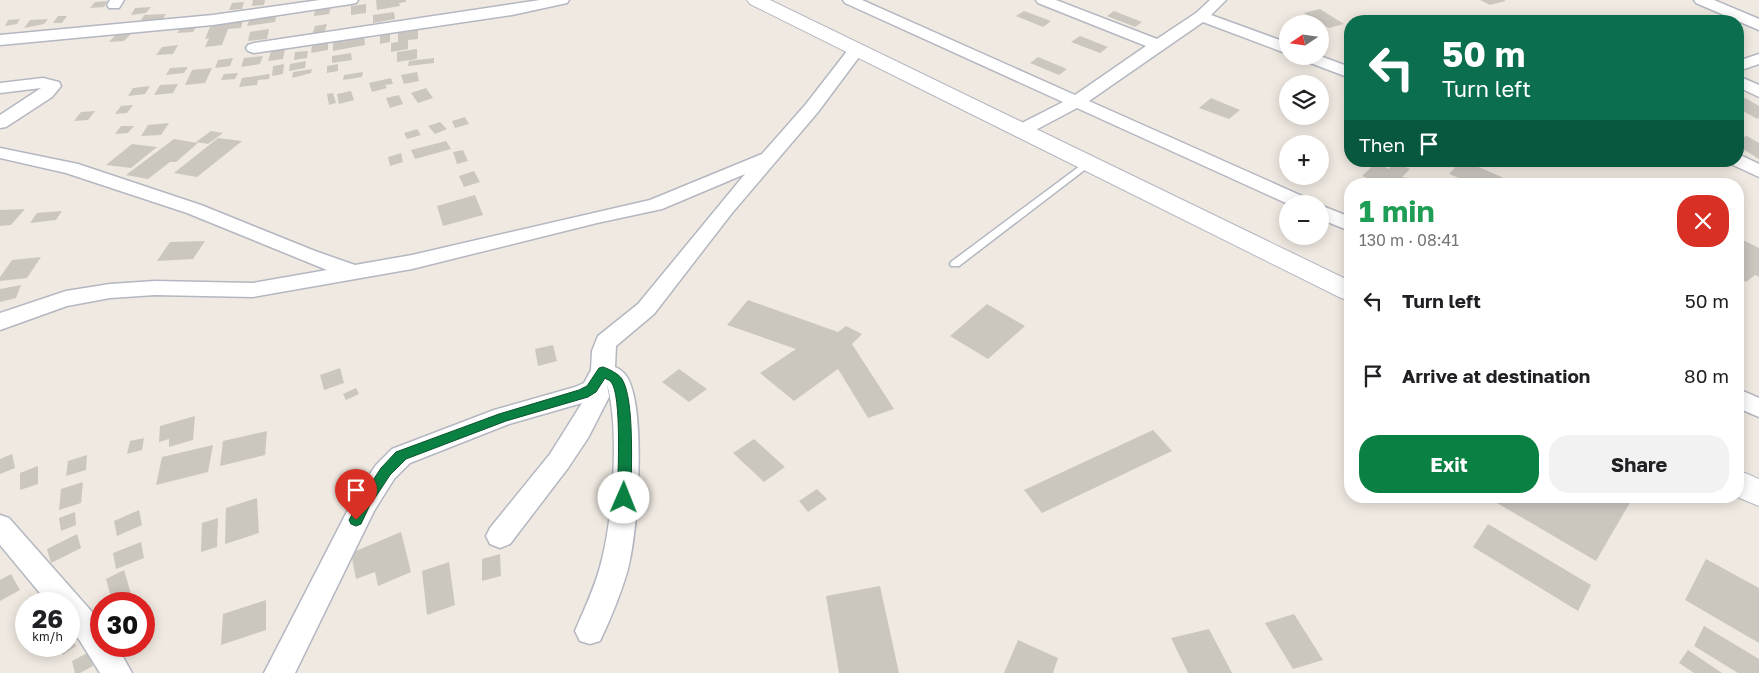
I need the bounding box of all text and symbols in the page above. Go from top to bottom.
north arrow [1279,15,1329,65]
map controls [1279,15,1329,245]
text: 50 m [1442,33,1525,75]
icon: left [1359,35,1424,100]
button: layers [1279,75,1329,125]
text: Turn left [1442,75,1531,102]
icon: arrive [1415,130,1443,158]
text: Then [1359,133,1405,156]
button: + [1279,135,1329,185]
text: 1 min [1359,193,1435,229]
button: − [1279,195,1329,245]
button: close [1677,195,1729,247]
text: 130 m · 08:41 [1359,230,1459,250]
icon: left [1359,287,1387,315]
text: Turn left [1402,289,1481,312]
text: 50 m [1685,289,1729,312]
icon: arrive [1359,362,1387,390]
text: Arrive at destination [1402,364,1590,387]
text: 80 m [1684,364,1729,387]
button: Exit [1359,435,1539,493]
button: Share [1549,435,1729,493]
pin [335,469,377,520]
position arrow [597,471,649,523]
icon: arrive [342,476,370,504]
speed limit sign: 30 [90,592,155,657]
text: 26 [32,603,63,634]
text: km/h [32,629,63,644]

